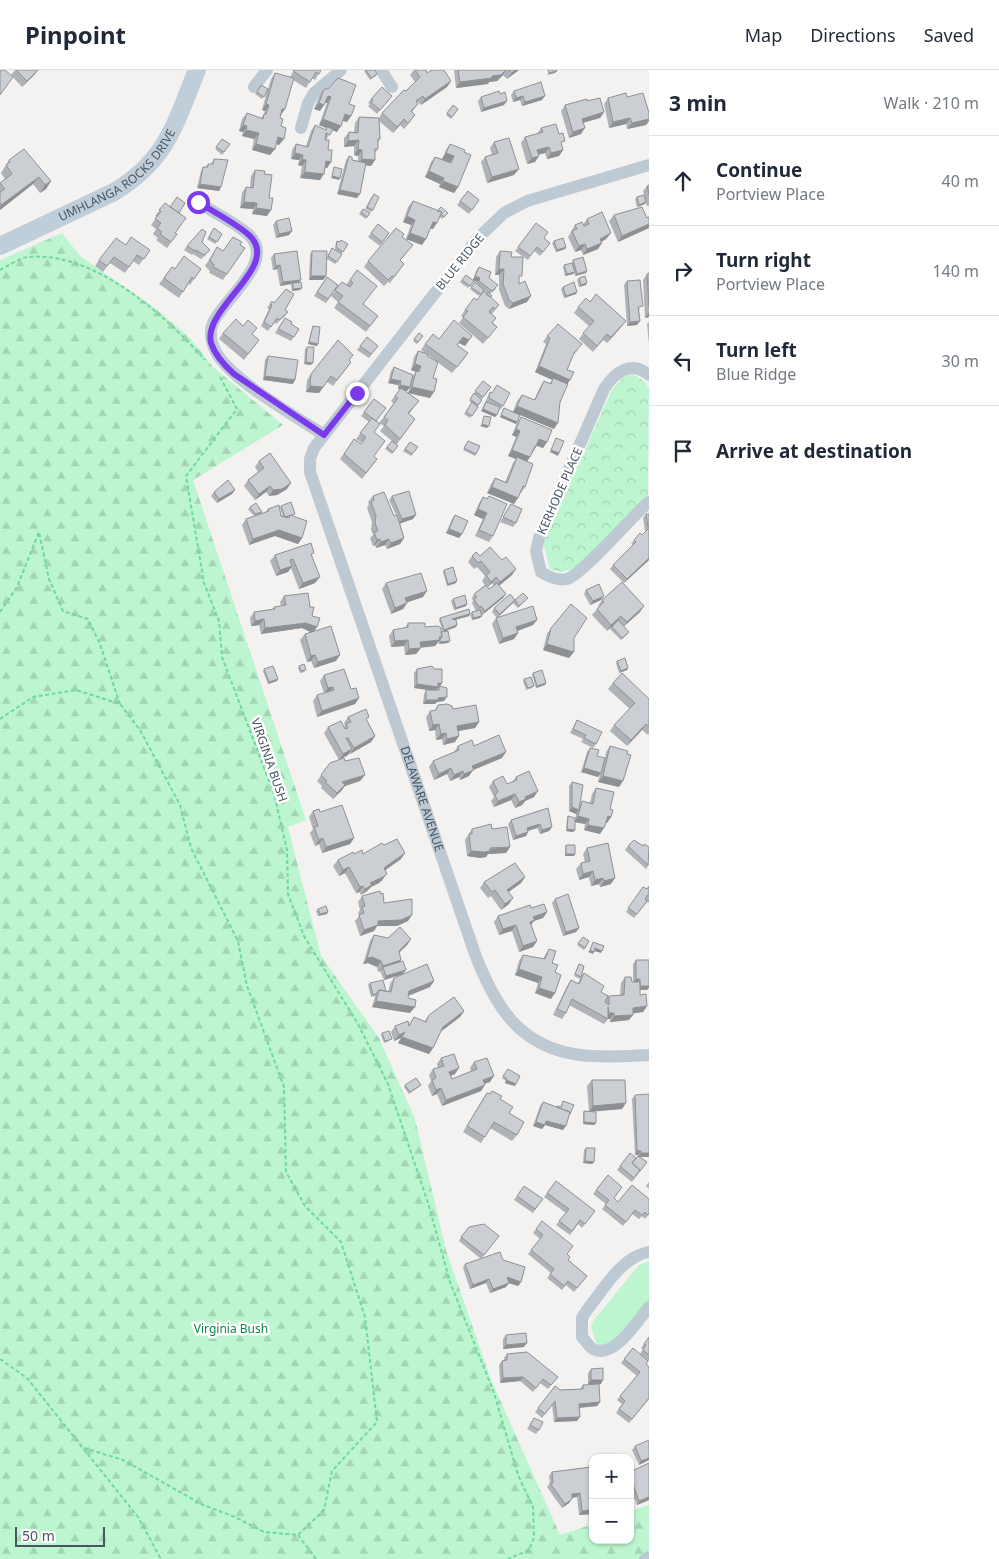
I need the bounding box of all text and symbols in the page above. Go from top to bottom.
text: Pinpoint [25,18,126,51]
text: Map [745,23,782,47]
text: Directions [810,23,896,47]
text: Saved [924,23,974,47]
text: 3 min [669,89,727,117]
text: Walk · 210 m [884,92,979,114]
street label: UMHLANGA ROCKS DRIVE [55,126,179,225]
text: Continue [716,157,802,183]
icon: ahead [669,167,697,195]
text: 40 m [942,170,979,192]
text: Portview Place [716,183,825,205]
route start [187,191,210,214]
street label: BLUE RIDGE [432,230,488,294]
text: Turn right [716,247,811,273]
icon: right [669,257,697,285]
text: 140 m [932,260,979,282]
text: Portview Place [716,273,825,295]
text: Turn left [716,337,797,363]
icon: left [669,347,697,375]
text: 30 m [942,350,979,372]
text: Blue Ridge [716,363,796,385]
route end [346,382,369,405]
icon: arrive [669,437,697,465]
text: Arrive at destination [716,438,912,464]
street label: KERHODE PLACE [533,445,586,537]
street label: VIRGINIA BUSH [247,716,292,804]
street label: DELAWARE AVENUE [397,744,448,854]
park label: Virginia Bush [194,1320,268,1337]
map controls [589,1454,634,1544]
button: + [589,1454,634,1499]
button: − [589,1499,634,1544]
scale bar [15,1524,105,1547]
text: 50 m [22,1526,55,1545]

